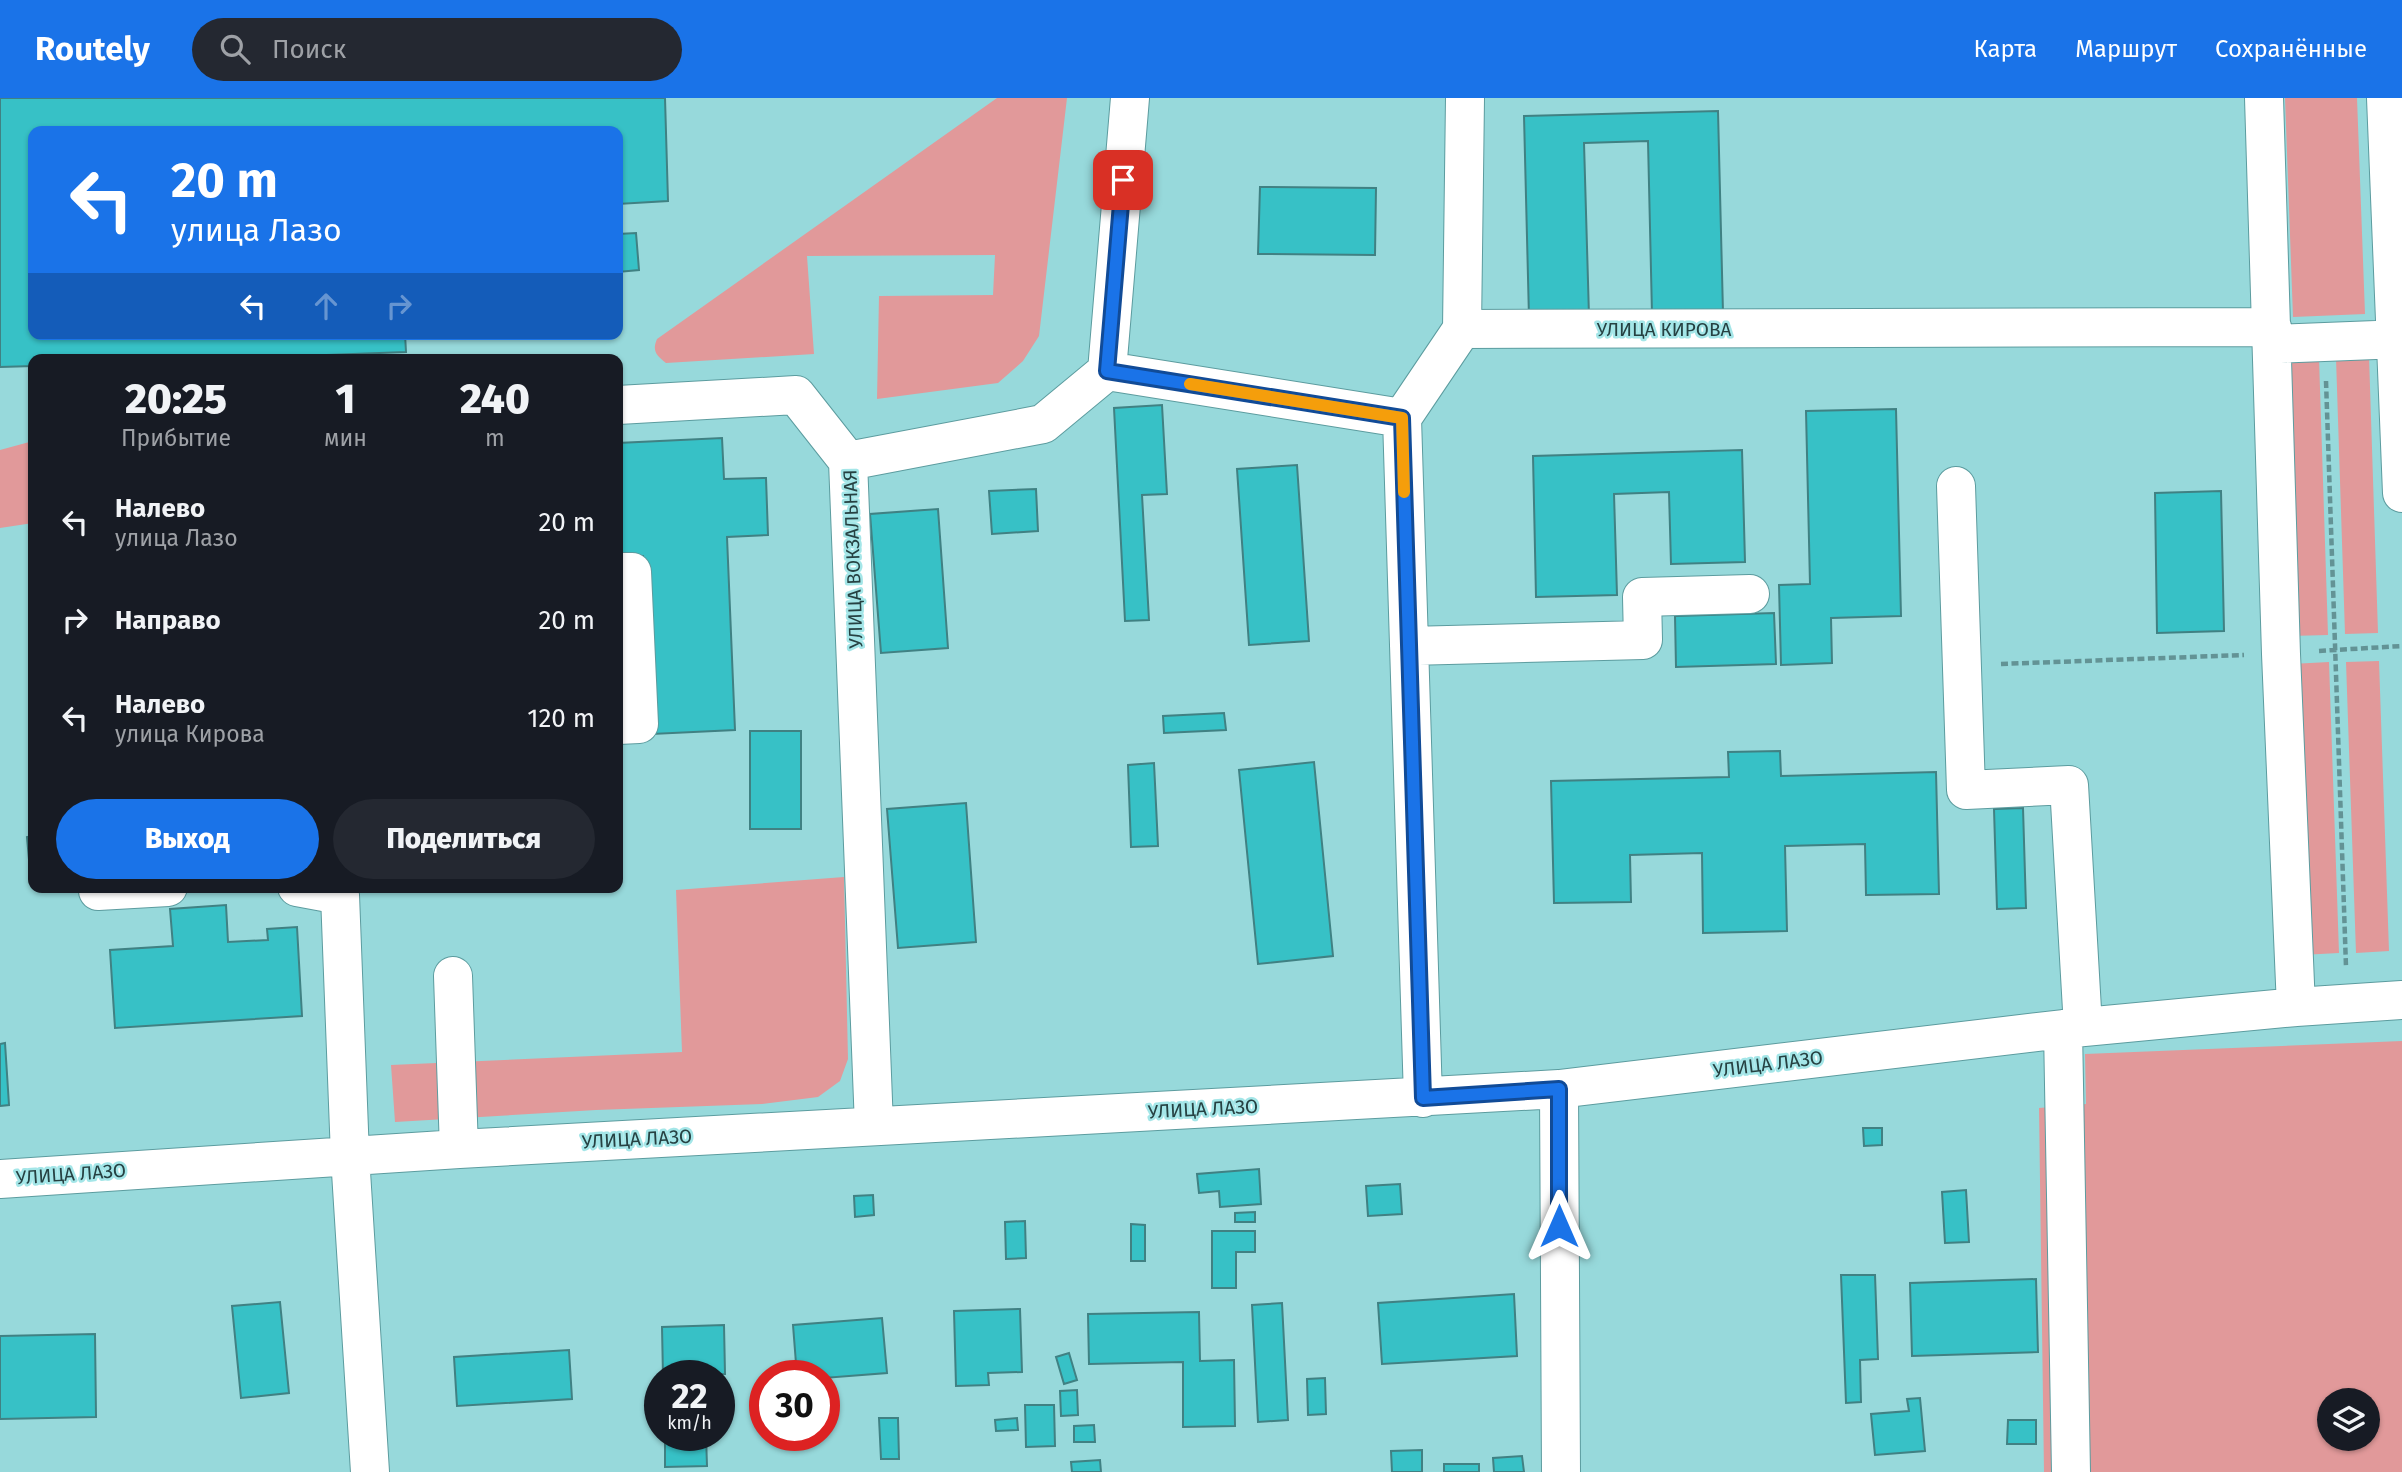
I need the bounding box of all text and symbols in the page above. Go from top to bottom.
search box [192,18,682,81]
text: Routely [35,29,150,69]
icon: search [216,30,254,68]
text: Поиск [272,34,346,65]
text: Карта [1974,35,2037,63]
text: Маршрут [2075,35,2177,63]
text: Сохранённые [2215,35,2367,63]
pin [1093,150,1153,210]
text: 20 m [171,151,278,210]
icon: left [56,154,147,245]
icon: arrive [1104,161,1142,199]
text: улица Лазо [171,211,342,249]
icon: left [234,287,272,325]
icon: ahead [307,287,345,325]
icon: right [380,287,418,325]
street label: УЛИЦА КИРОВА [1597,318,1731,341]
text: 20:25 [125,374,227,424]
text: 1 [336,374,355,424]
text: 240 [460,374,530,424]
text: Прибытие [121,424,231,452]
text: мин [324,424,367,452]
text: m [485,424,505,452]
street label: УЛИЦА ВОКЗАЛЬНАЯ [838,469,868,649]
text: Налево [115,493,205,524]
icon: left [56,503,94,541]
text: 20 m [538,507,595,538]
text: улица Лазо [115,524,238,552]
icon: right [56,601,94,639]
text: Направо [115,605,221,636]
text: 20 m [538,605,595,636]
text: Налево [115,689,205,720]
icon: left [56,699,94,737]
text: 120 m [527,703,595,734]
text: улица Кирова [115,720,265,748]
button: Выход [56,799,319,879]
button: Поделиться [333,799,595,879]
street label: УЛИЦА ЛАЗО [1712,1046,1824,1082]
street label: УЛИЦА ЛАЗО [1147,1095,1259,1123]
street label: УЛИЦА ЛАЗО [581,1125,693,1153]
street label: УЛИЦА ЛАЗО [15,1159,127,1189]
position arrow [1522,1189,1596,1263]
speed limit sign: 30 [749,1360,840,1451]
text: 22 [671,1375,708,1417]
map controls [2317,1388,2380,1451]
button: layers [2317,1388,2380,1451]
text: km/h [667,1412,712,1434]

